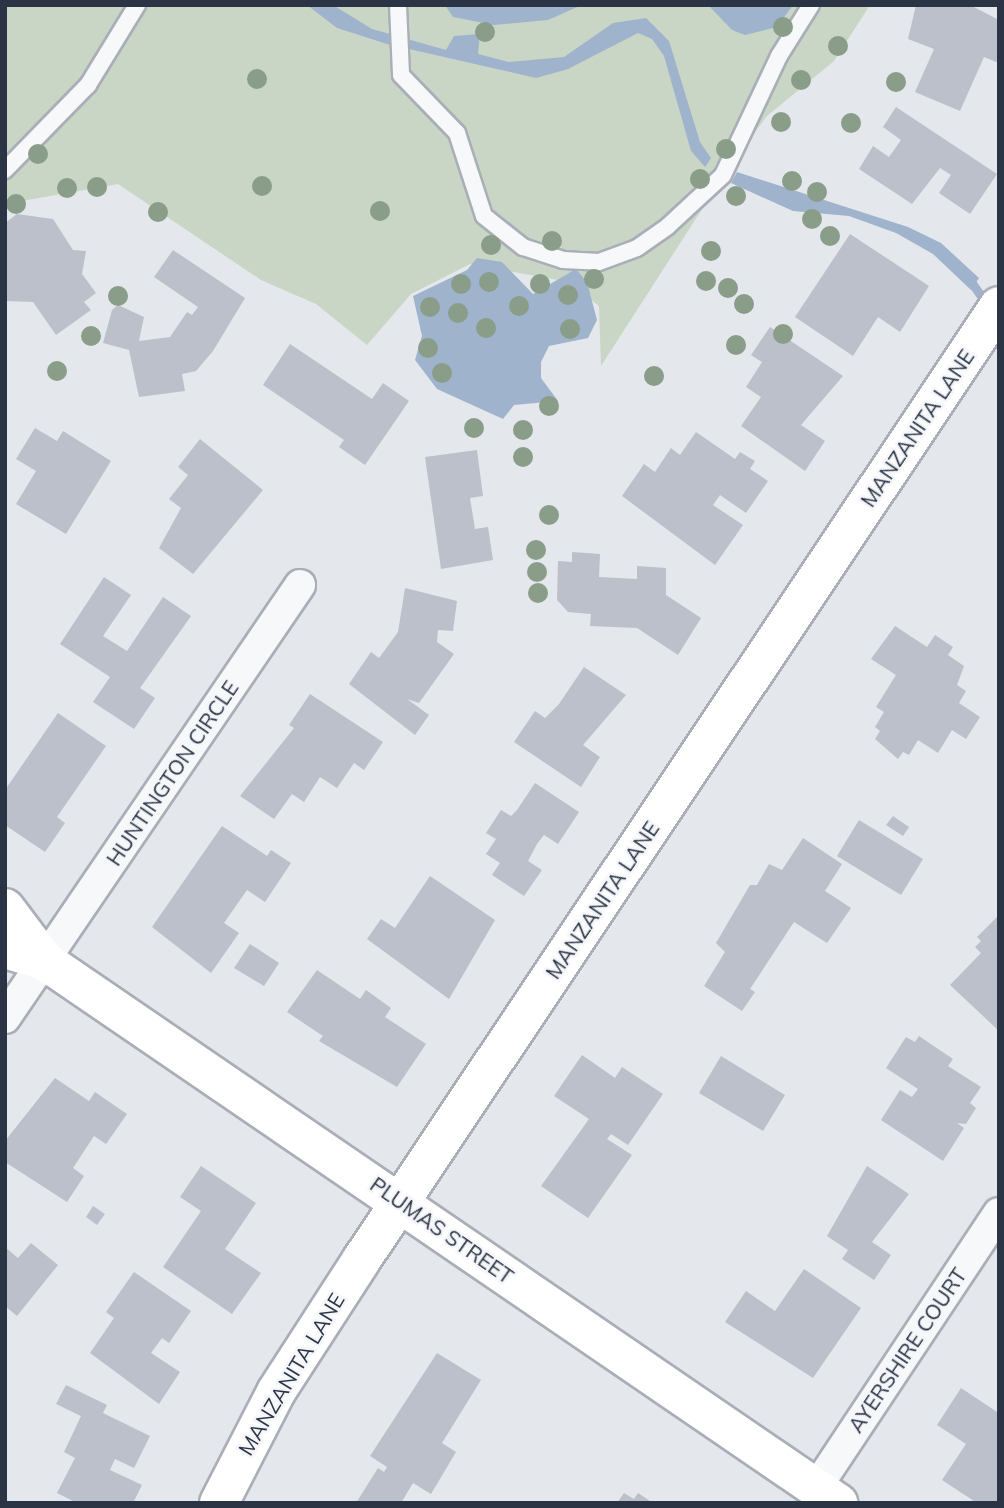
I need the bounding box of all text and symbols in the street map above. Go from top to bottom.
street label: MANZANITA LANE [855,344,979,512]
street label: HUNTINGTON CIRCLE [101,676,243,870]
street label: MANZANITA LANE [540,816,664,984]
street label: PLUMAS STREET [366,1171,518,1289]
street label: AYERSHIRE COURT [843,1263,971,1437]
street label: MANZANITA LANE [233,1288,349,1460]

